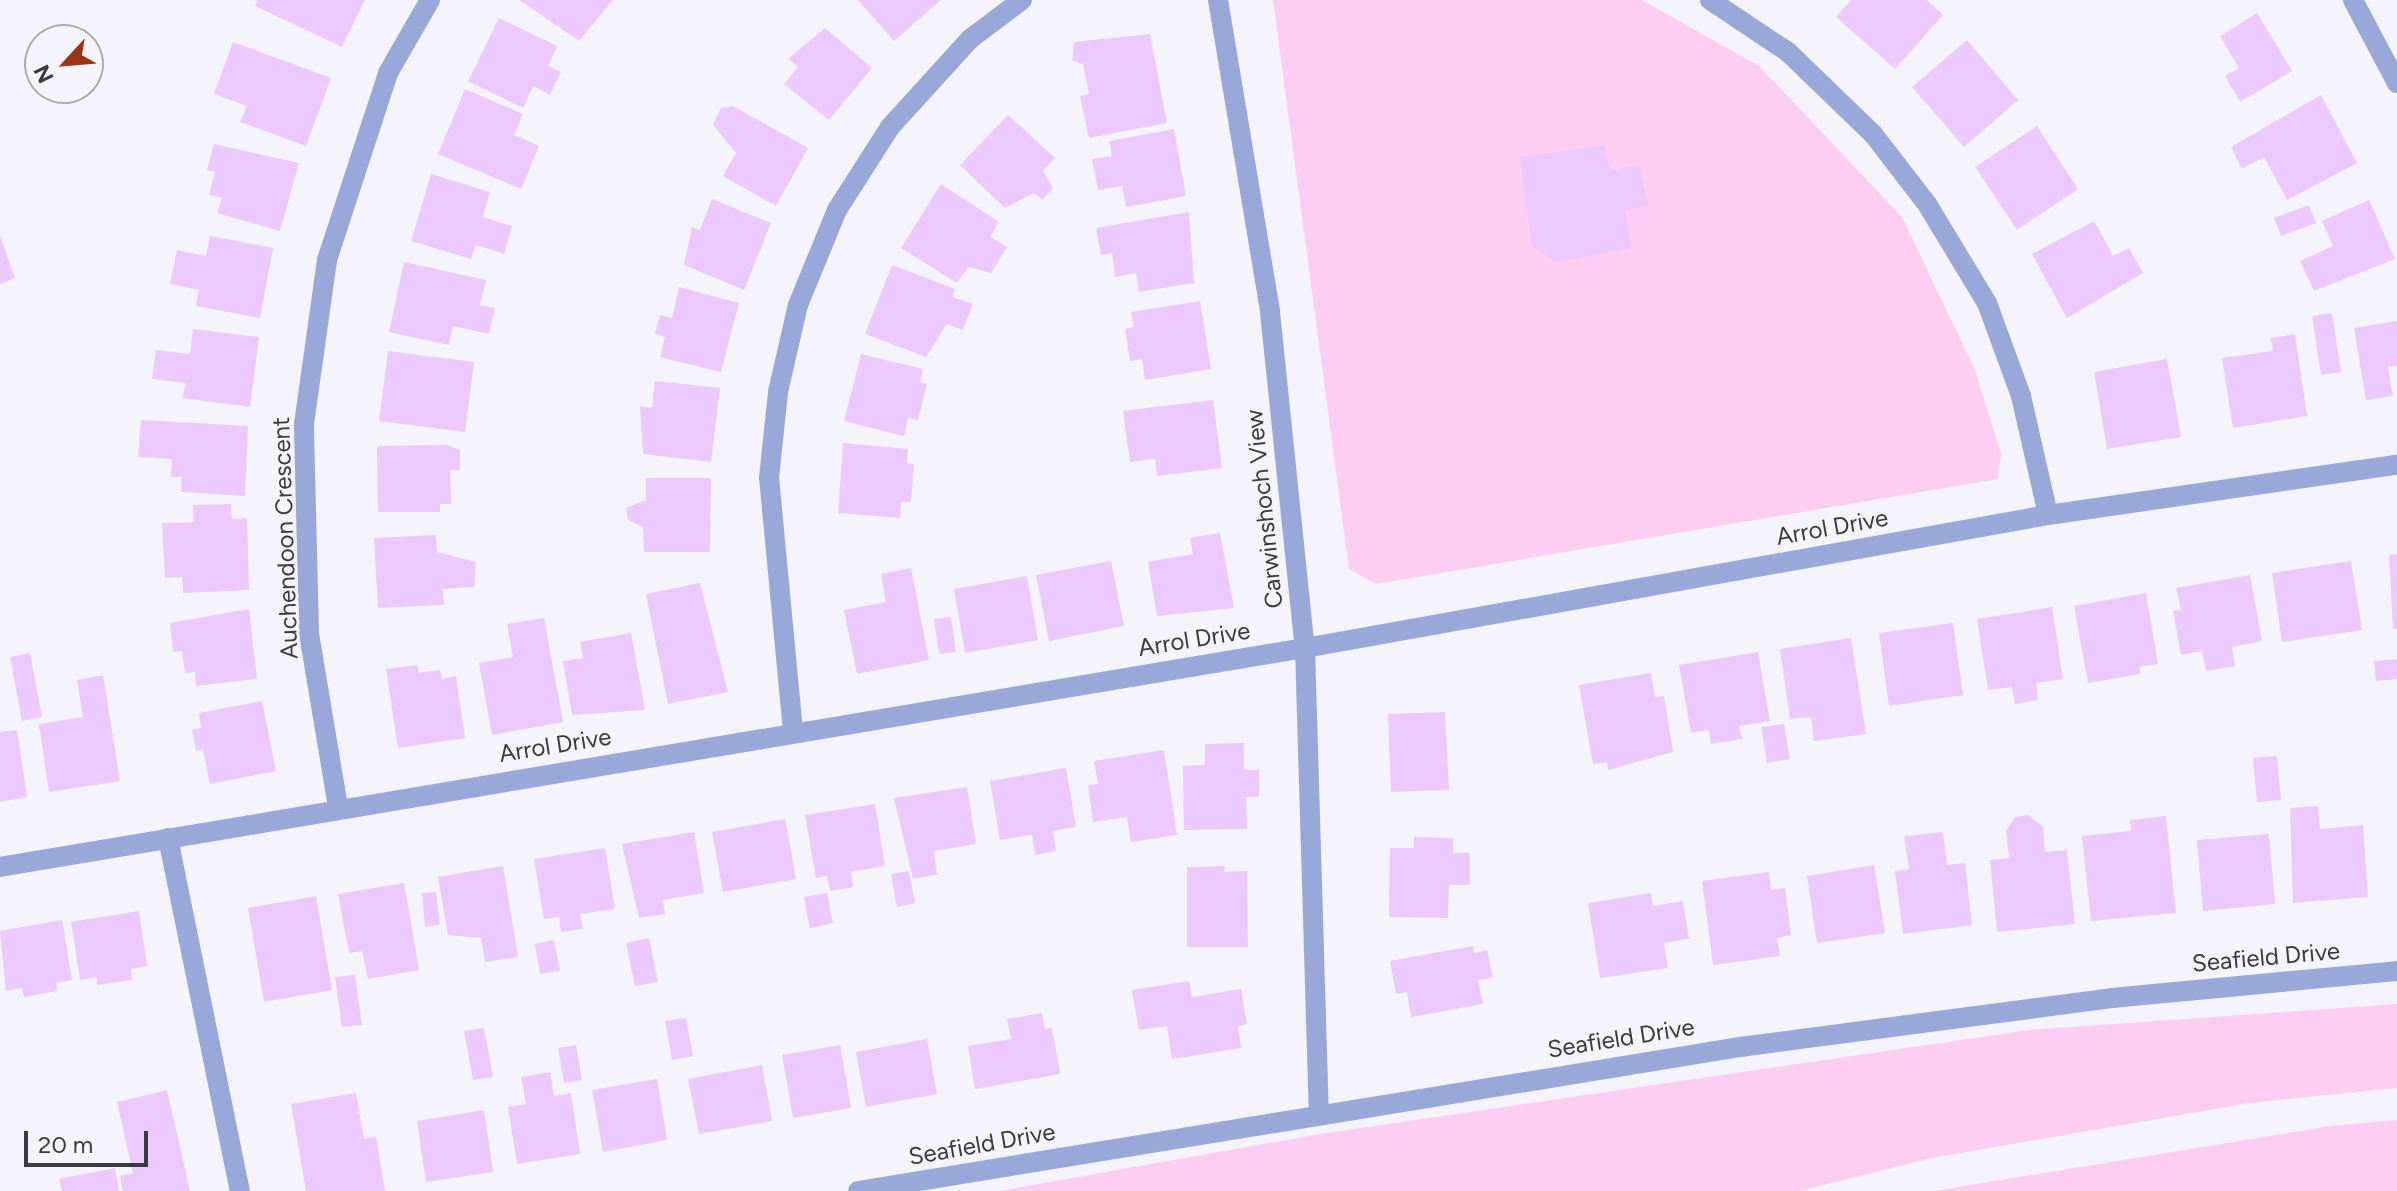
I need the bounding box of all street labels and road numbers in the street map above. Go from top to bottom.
street label: Carwinshoch View [1239,408,1289,610]
street label: Auchendoon Crescent [266,417,304,659]
street label: Arrol Drive [1774,503,1890,551]
street label: Arrol Drive [1136,616,1252,662]
street label: Arrol Drive [497,722,613,768]
street label: Seafield Drive [2191,936,2341,978]
street label: Seafield Drive [1545,1012,1697,1064]
street label: Seafield Drive [906,1117,1058,1171]

